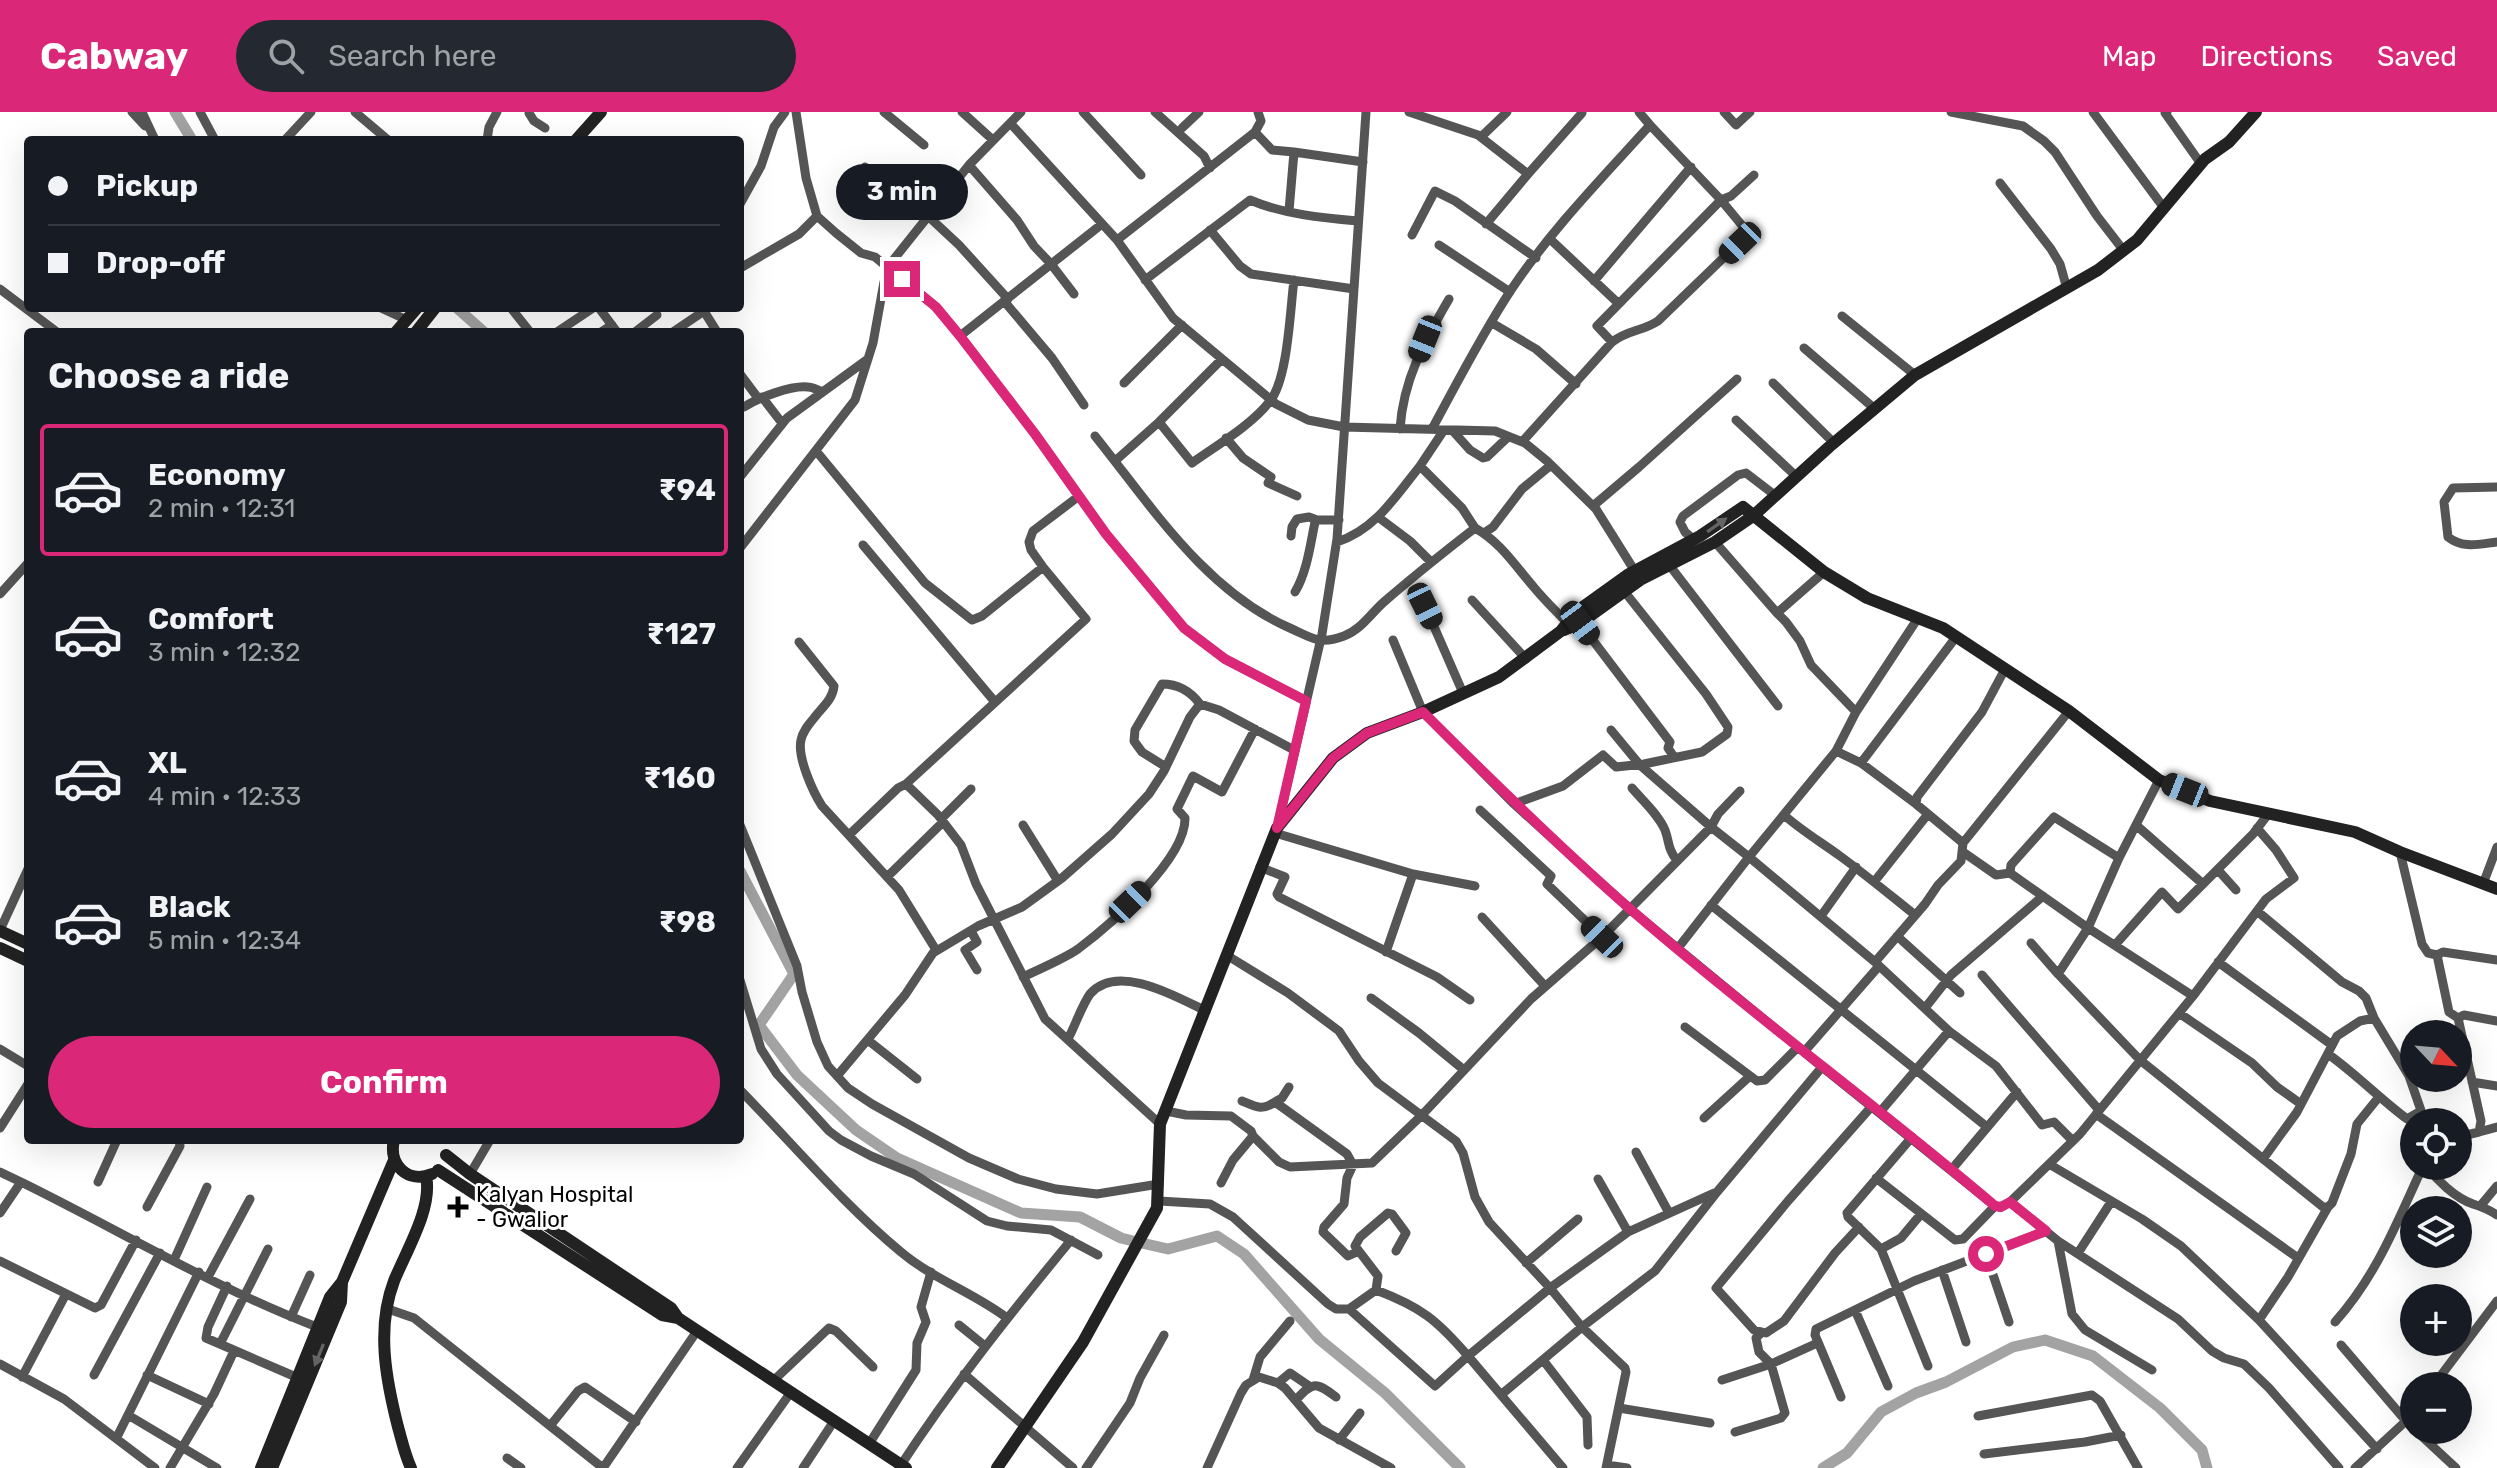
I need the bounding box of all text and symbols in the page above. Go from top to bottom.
search box [236,20,796,92]
text: Cabway [40,33,188,79]
icon: search [264,34,308,78]
text: Search here [328,38,496,74]
text: Map [2102,40,2156,73]
text: Directions [2200,40,2333,73]
text: Saved [2377,40,2457,73]
callout: 3 min [836,163,968,219]
text: Pickup [96,168,198,204]
text: 3 min [867,176,937,207]
car [1714,218,1766,268]
text: Drop-off [96,245,225,281]
route end [884,261,920,297]
car [1405,312,1445,366]
text: Choose a ride [48,354,289,397]
icon: car [52,454,124,526]
text: Economy [148,457,286,493]
text: ₹94 [658,472,716,508]
text: 2 min · 12:31 [148,493,295,524]
one-way arrow [1706,518,1727,533]
car [1404,579,1446,633]
car [1556,597,1604,649]
icon: car [52,598,124,670]
text: Comfort [148,601,274,637]
text: ₹127 [646,616,716,652]
text: 3 min · 12:32 [148,637,300,668]
icon: car [52,742,124,814]
text: XL [148,745,187,781]
text: ₹160 [643,760,716,796]
car [2158,770,2212,810]
text: 4 min · 12:33 [148,781,301,812]
car [1104,877,1156,927]
icon: car [52,886,124,958]
text: Black [148,889,231,925]
text: ₹98 [658,904,716,940]
car [1576,912,1628,962]
text: 5 min · 12:34 [148,925,301,956]
north arrow [2400,1020,2472,1092]
map controls [2400,1020,2472,1444]
button: Confirm [48,1036,720,1128]
button: locate [2400,1108,2472,1180]
place label: Kalyan Hospital - Gwalior [476,1181,633,1233]
marker: Kalyan Hospital - Gwalior [447,1196,469,1218]
button: layers [2400,1196,2472,1268]
route start [1968,1236,2004,1272]
button: + [2400,1284,2472,1356]
one-way arrow [312,1344,325,1367]
button: − [2400,1372,2472,1444]

